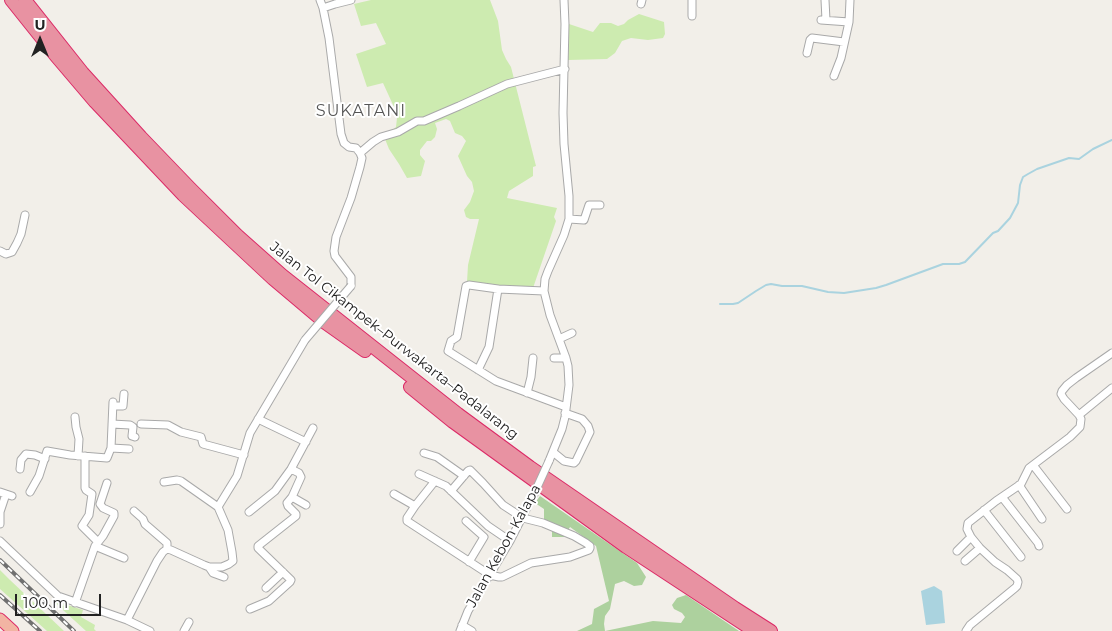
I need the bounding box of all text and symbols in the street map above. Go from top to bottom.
north arrow [15,15,65,65]
text: U [34,16,46,34]
district label: SUKATANI [315,101,407,121]
street label: Jalan Tol Cikampek–Purwakarta–Padalarang [266,239,522,443]
street label: Jalan Kebon Kalapa [463,482,545,610]
scale bar [18,584,104,616]
text: 100 m [23,593,68,612]

